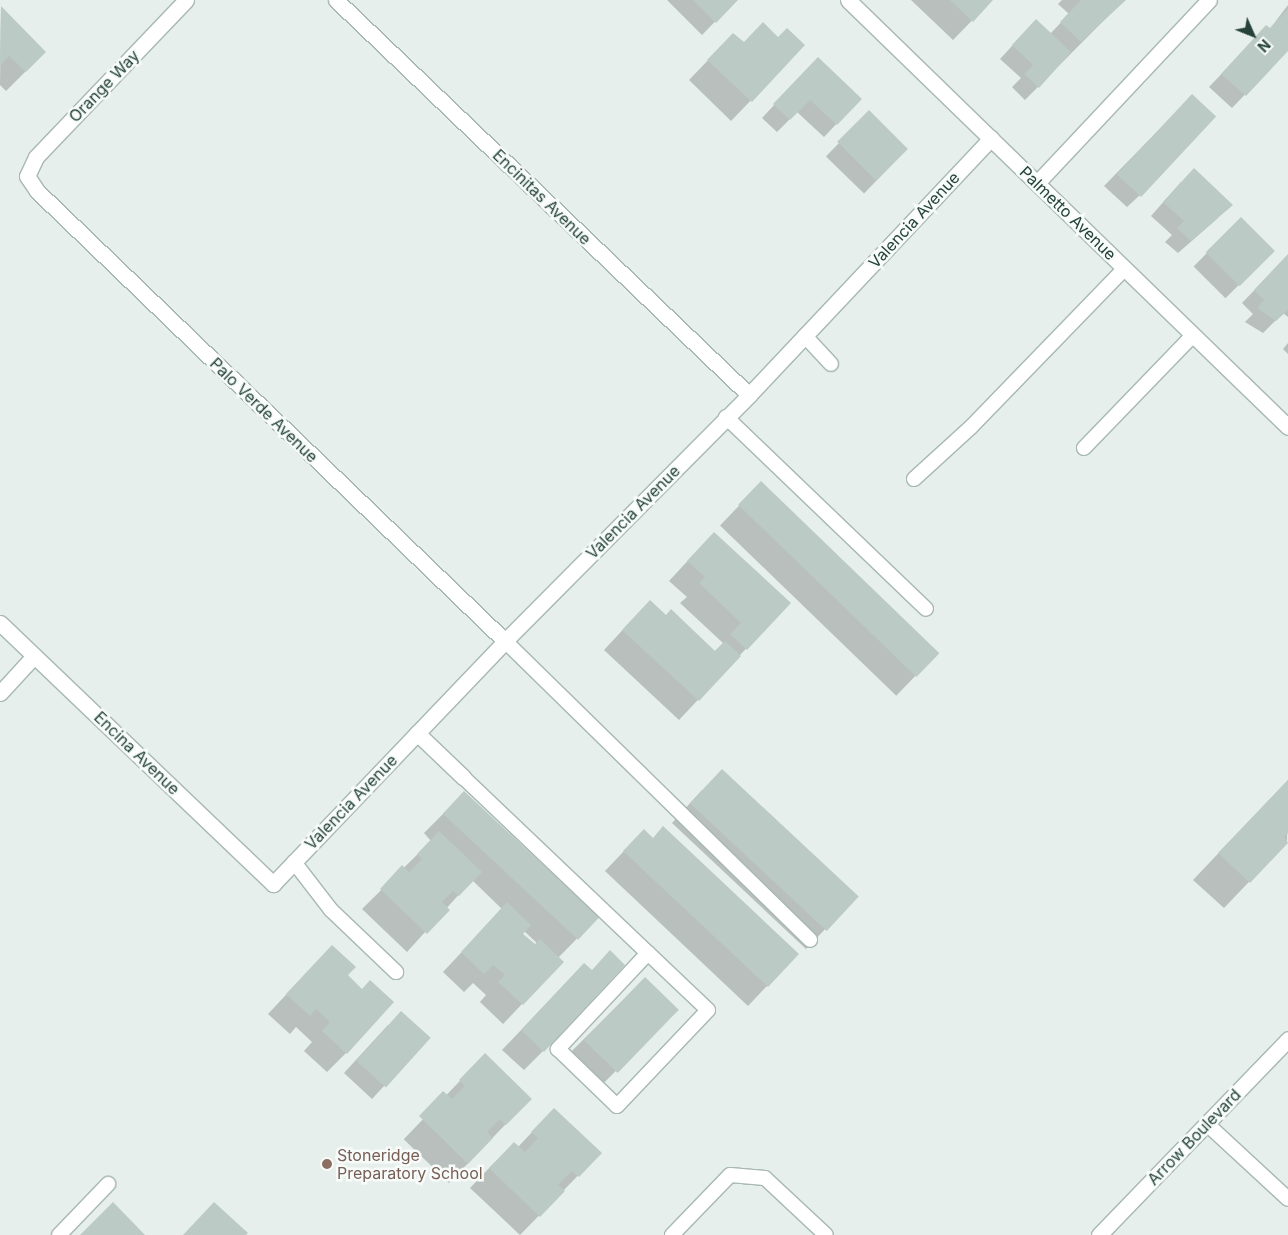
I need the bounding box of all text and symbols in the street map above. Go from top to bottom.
north arrow [1228,10,1278,60]
text: N [1254,36,1274,56]
street label: Orange Way [65,46,143,126]
street label: Encinitas Avenue [489,145,595,249]
street label: Palmetto Avenue [1016,162,1120,264]
street label: Valencia Avenue [865,168,963,272]
street label: Palo Verde Avenue [206,354,322,466]
street label: Valencia Avenue [582,461,684,563]
street label: Encina Avenue [90,707,184,799]
street label: Valencia Avenue [301,751,401,853]
street label: Arrow Boulevard [1143,1085,1245,1189]
place label: Stoneridge Preparatory School [337,1145,483,1183]
marker: Stoneridge Preparatory School [321,1158,333,1170]

